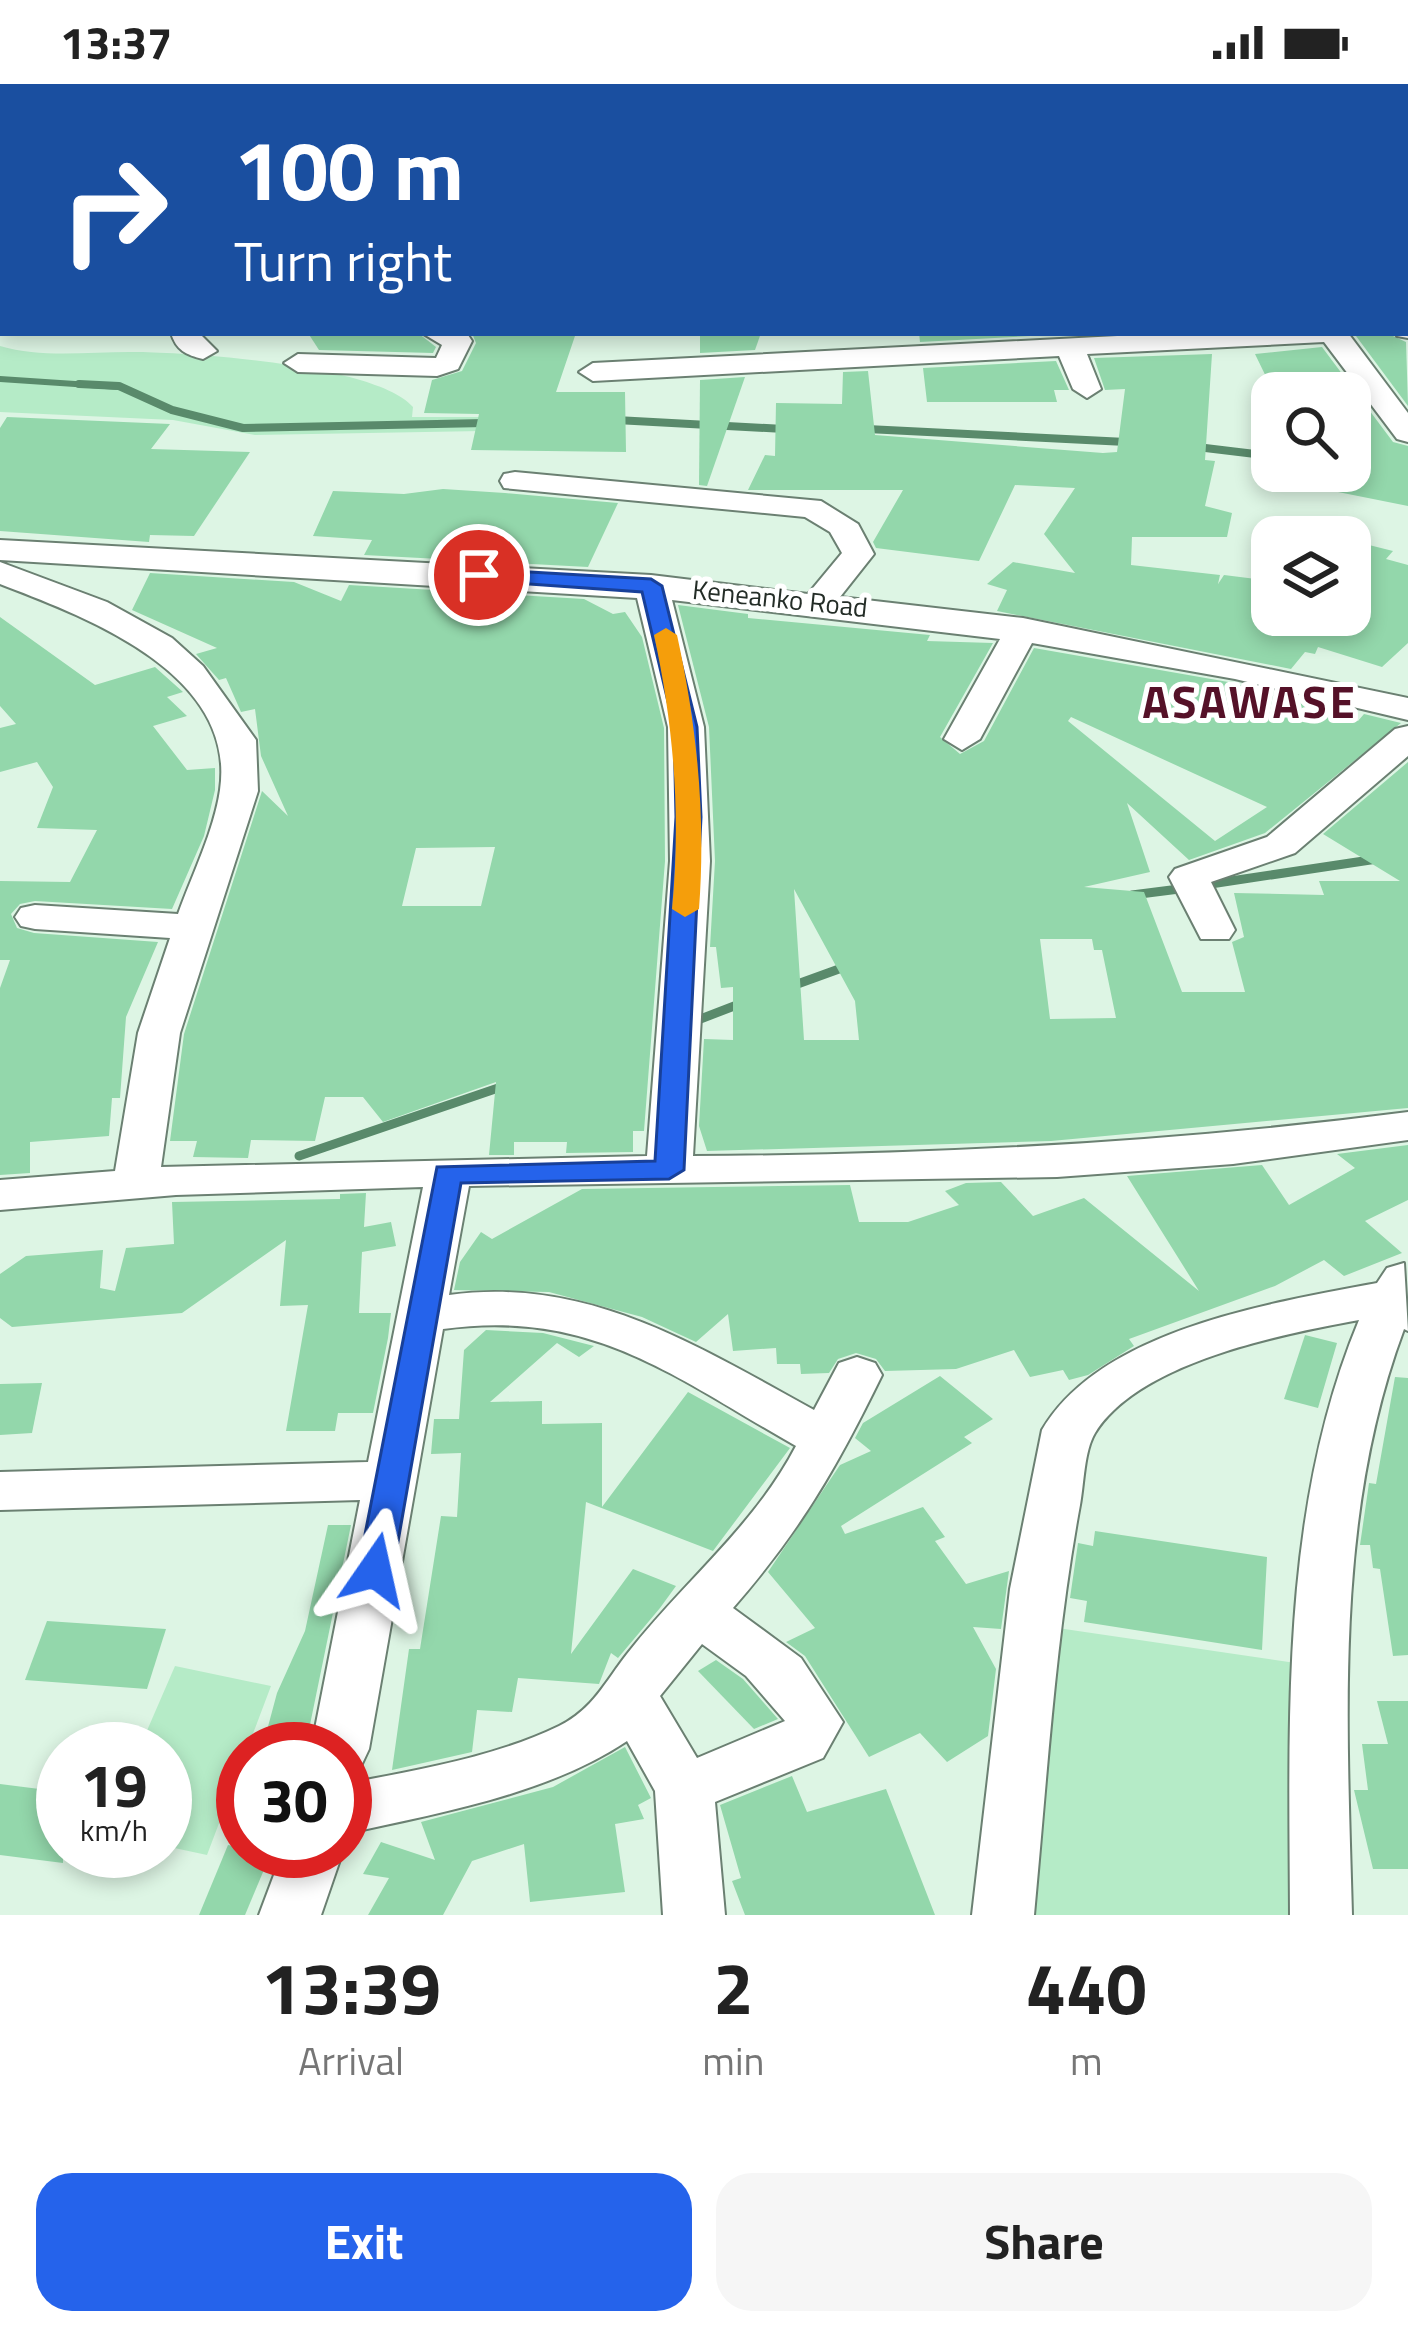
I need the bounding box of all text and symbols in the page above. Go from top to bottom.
text: 13:37 [60,8,172,76]
text: 100 m [234,105,464,233]
icon: right [36,132,192,288]
text: Turn right [234,220,452,302]
map controls [1251,372,1371,636]
button: search [1251,372,1371,492]
button: layers [1251,516,1371,636]
pin [428,524,530,626]
icon: arrive [446,542,512,608]
street label: Keneanko Road [690,568,870,627]
district label: ASAWASE [1142,667,1358,735]
position arrow [312,1507,438,1633]
speed limit sign: 30 [216,1722,372,1878]
text: 19 [80,1739,148,1830]
text: km/h [80,1807,148,1853]
text: 13:39 [261,1932,441,2042]
text: 2 [713,1932,754,2042]
text: 440 [1026,1932,1147,2042]
text: Arrival [298,2031,404,2090]
text: min [702,2031,764,2090]
text: m [1070,2031,1102,2090]
button: Exit [36,2173,692,2311]
button: Share [716,2173,1372,2311]

